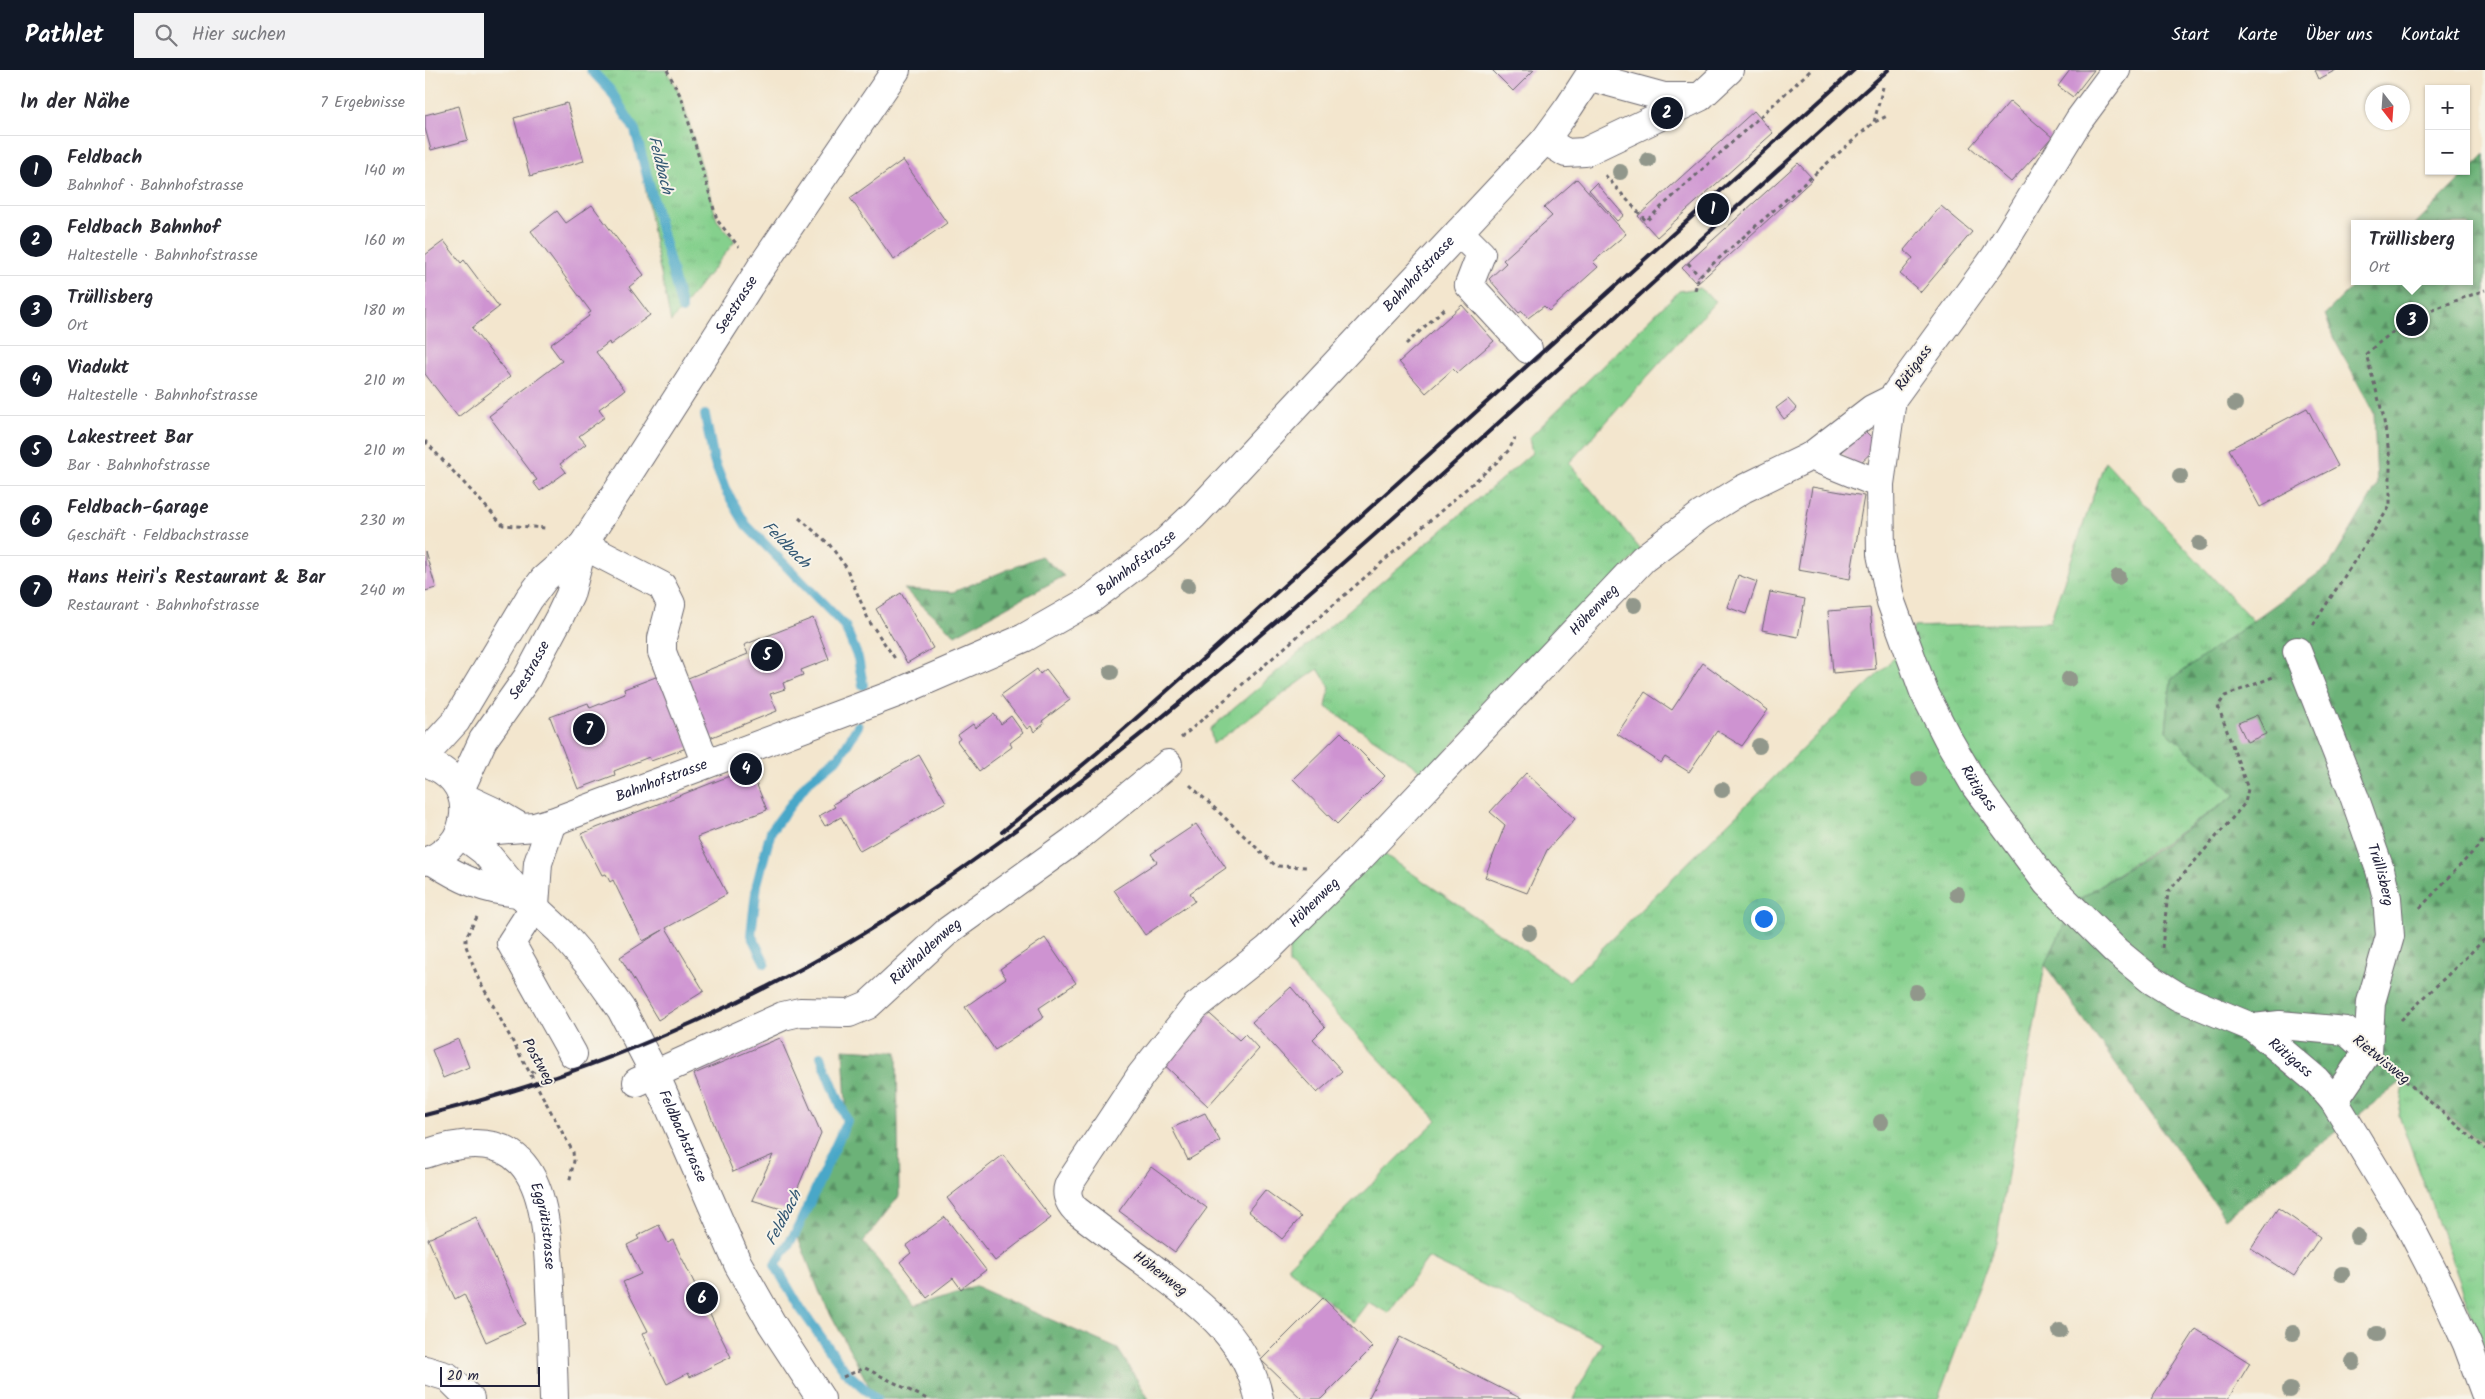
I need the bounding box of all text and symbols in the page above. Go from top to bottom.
search box [134,13,484,58]
text: Pathlet [25,16,104,55]
text: Hier suchen [192,20,286,50]
icon: search [152,21,180,49]
text: Start [2171,21,2209,50]
text: Karte [2237,21,2277,50]
text: Über uns [2305,21,2373,50]
text: Kontakt [2401,21,2460,50]
north arrow [2365,85,2410,130]
map controls [2425,85,2470,175]
button: + [2425,85,2470,130]
text: In der Nähe [20,86,130,119]
text: 7 Ergebnisse [320,90,405,115]
pin: 2 [1651,94,1683,132]
button: − [2425,130,2470,175]
water label: Feldbach [641,133,680,198]
text: Feldbach [67,143,142,173]
text: 1 [34,158,38,183]
text: 140 m [364,158,405,183]
text: Bahnhof · Bahnhofstrasse [67,173,244,198]
pin: 1 [1697,190,1729,228]
text: Feldbach Bahnhof [67,213,220,243]
popup [2351,220,2473,285]
text: Trüllisberg [2369,225,2455,255]
text: 2 [31,228,41,253]
text: 160 m [364,228,405,253]
street label: Bahnhofstrasse [1377,231,1461,318]
text: Haltestelle · Bahnhofstrasse [67,243,258,268]
text: Ort [2369,255,2390,280]
street label: Seestrasse [709,271,765,339]
text: Trüllisberg [67,283,153,313]
text: 3 [32,298,40,323]
text: 180 m [363,298,405,323]
pin: 3 [2396,301,2428,339]
text: Ort [67,313,88,338]
street label: Rütigass [1889,339,1939,396]
text: Viadukt [67,353,129,383]
text: 4 [32,368,40,393]
text: 210 m [364,368,405,393]
text: Haltestelle · Bahnhofstrasse [67,383,258,408]
text: Lakestreet Bar [67,423,193,453]
text: 5 [32,438,40,463]
text: 210 m [364,438,405,463]
text: Bar · Bahnhofstrasse [67,453,210,478]
text: Feldbach-Garage [67,493,208,523]
text: 6 [32,508,40,533]
text: 230 m [359,508,405,533]
water label: Feldbach [756,515,817,576]
text: Geschäft · Feldbachstrasse [67,523,249,548]
street label: Bahnhofstrasse [1091,524,1183,603]
text: Hans Heiri's Restaurant & Bar [67,563,325,593]
text: 7 [32,578,40,603]
text: 240 m [360,578,405,603]
street label: Höhenweg [1564,579,1625,642]
text: Restaurant · Bahnhofstrasse [67,593,259,618]
street label: Seestrasse [503,636,557,705]
pin: 5 [751,636,783,674]
pin: 7 [573,710,605,748]
pin: 4 [730,750,762,788]
street label: Bahnhofstrasse [612,753,711,809]
street label: Rütigass [1954,761,2003,818]
street label: Trüllisberg [2360,840,2400,907]
street label: Höhenweg [1283,872,1346,934]
your location [1751,906,1777,932]
street label: Rütihaldenweg [884,912,967,991]
street label: Rietwisweg [2347,1029,2415,1091]
street label: Rütigass [2262,1032,2318,1085]
street label: Postweg [515,1034,561,1090]
street label: Feldbachstrasse [651,1086,713,1187]
street label: Eggrütistrasse [523,1179,561,1271]
water label: Feldbach [759,1185,810,1250]
street label: Höhenweg [1127,1245,1193,1303]
pin: 6 [686,1279,718,1317]
scale bar [440,1364,540,1387]
text: 20 m [447,1365,479,1387]

